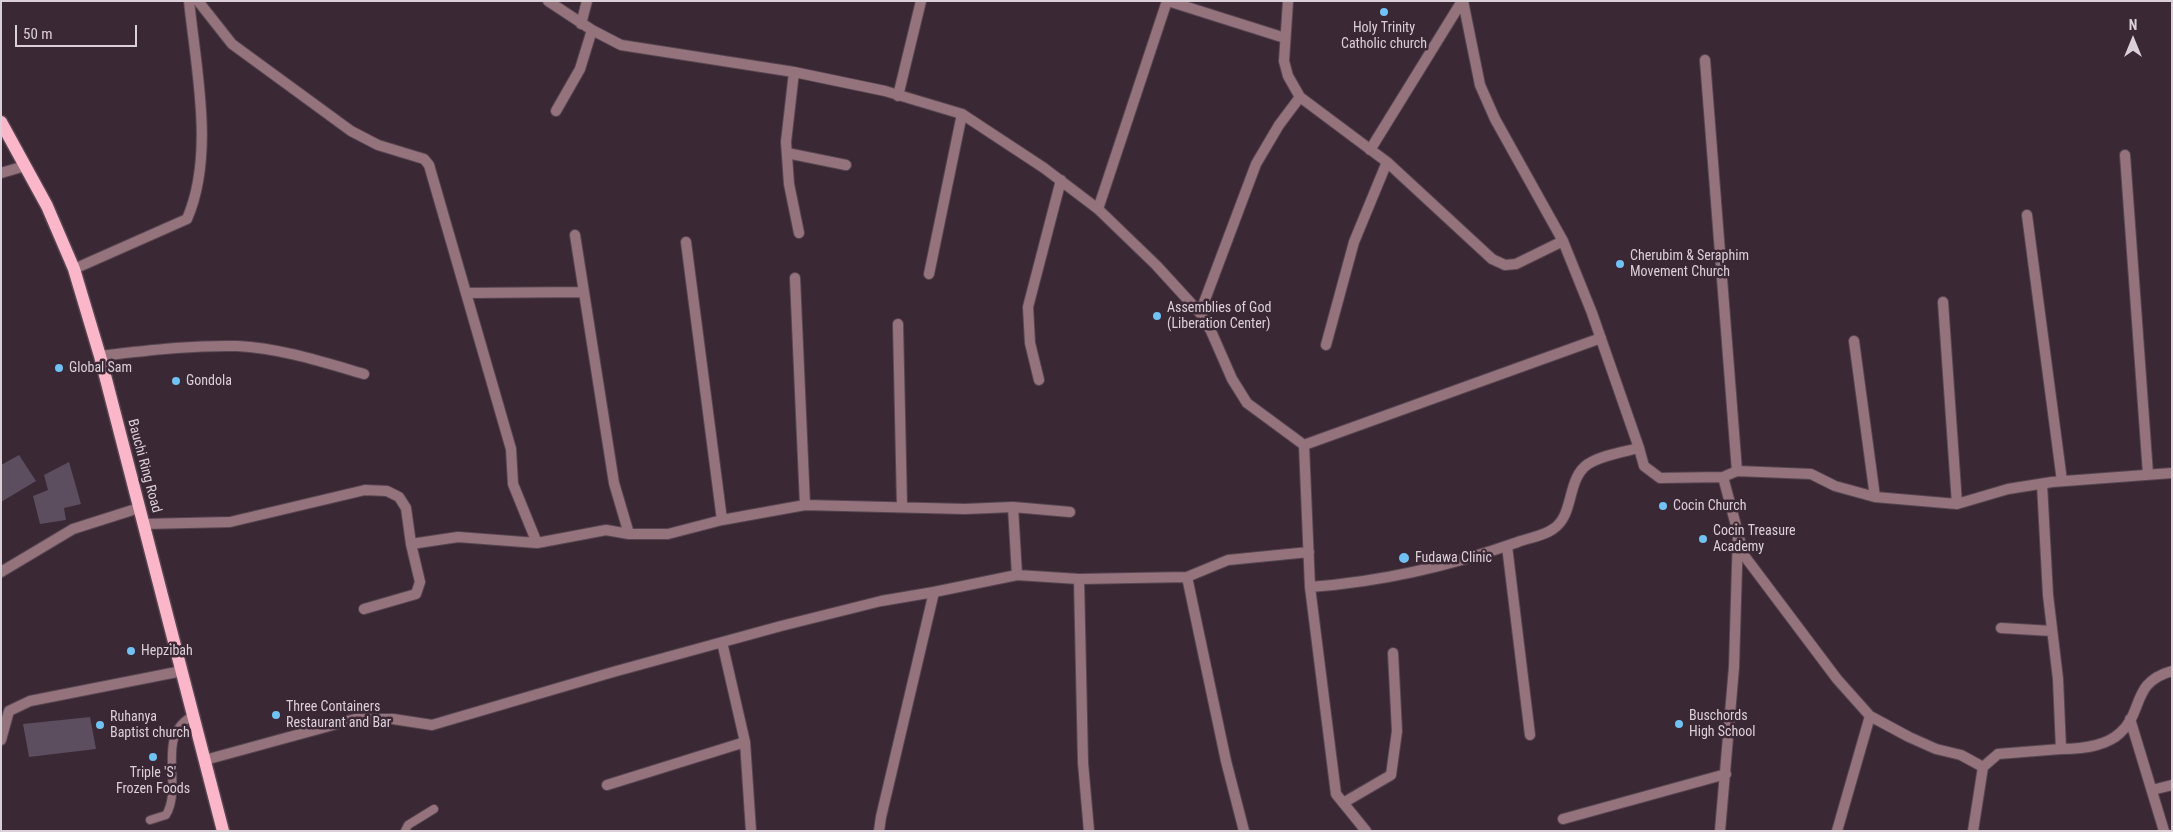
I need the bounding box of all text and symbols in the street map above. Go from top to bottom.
marker: Holy Trinity Catholic church [1378,6,1390,18]
scale bar [18,15,140,47]
north arrow [2108,15,2158,65]
text: N [2129,17,2137,33]
place label: Holy Trinity Catholic church [1341,20,1427,52]
text: 50 m [23,25,53,43]
place label: Cherubim & Seraphim Movement Church [1630,248,1749,280]
marker: Cherubim & Seraphim Movement Church [1614,258,1626,270]
place label: Assemblies of God (Liberation Center) [1167,300,1271,332]
marker: Assemblies of God (Liberation Center) [1151,310,1163,322]
place label: Global Sam [69,360,132,376]
marker: Global Sam [53,362,65,374]
place label: Gondola [186,373,232,389]
marker: Gondola [170,375,182,387]
street label: Bauchi Ring Road [123,417,165,515]
place label: Cocin Church [1673,498,1746,514]
marker: Cocin Church [1657,500,1669,512]
place label: Cocin Treasure Academy [1713,523,1796,556]
marker: Cocin Treasure Academy [1697,533,1709,545]
place label: Fudawa Clinic [1415,550,1492,566]
marker: Fudawa Clinic [1397,551,1411,565]
place label: Hepzibah [141,643,193,659]
marker: Hepzibah [125,645,137,657]
place label: Three Containers Restaurant and Bar [286,699,391,732]
place label: Buschords High School [1689,708,1756,740]
place label: Ruhanya Baptist church [110,709,190,742]
marker: Three Containers Restaurant and Bar [270,709,282,721]
marker: Buschords High School [1673,718,1685,730]
marker: Ruhanya Baptist church [94,719,106,731]
marker: Triple 'S' Frozen Foods [147,751,159,763]
place label: Triple 'S' Frozen Foods [116,765,190,798]

